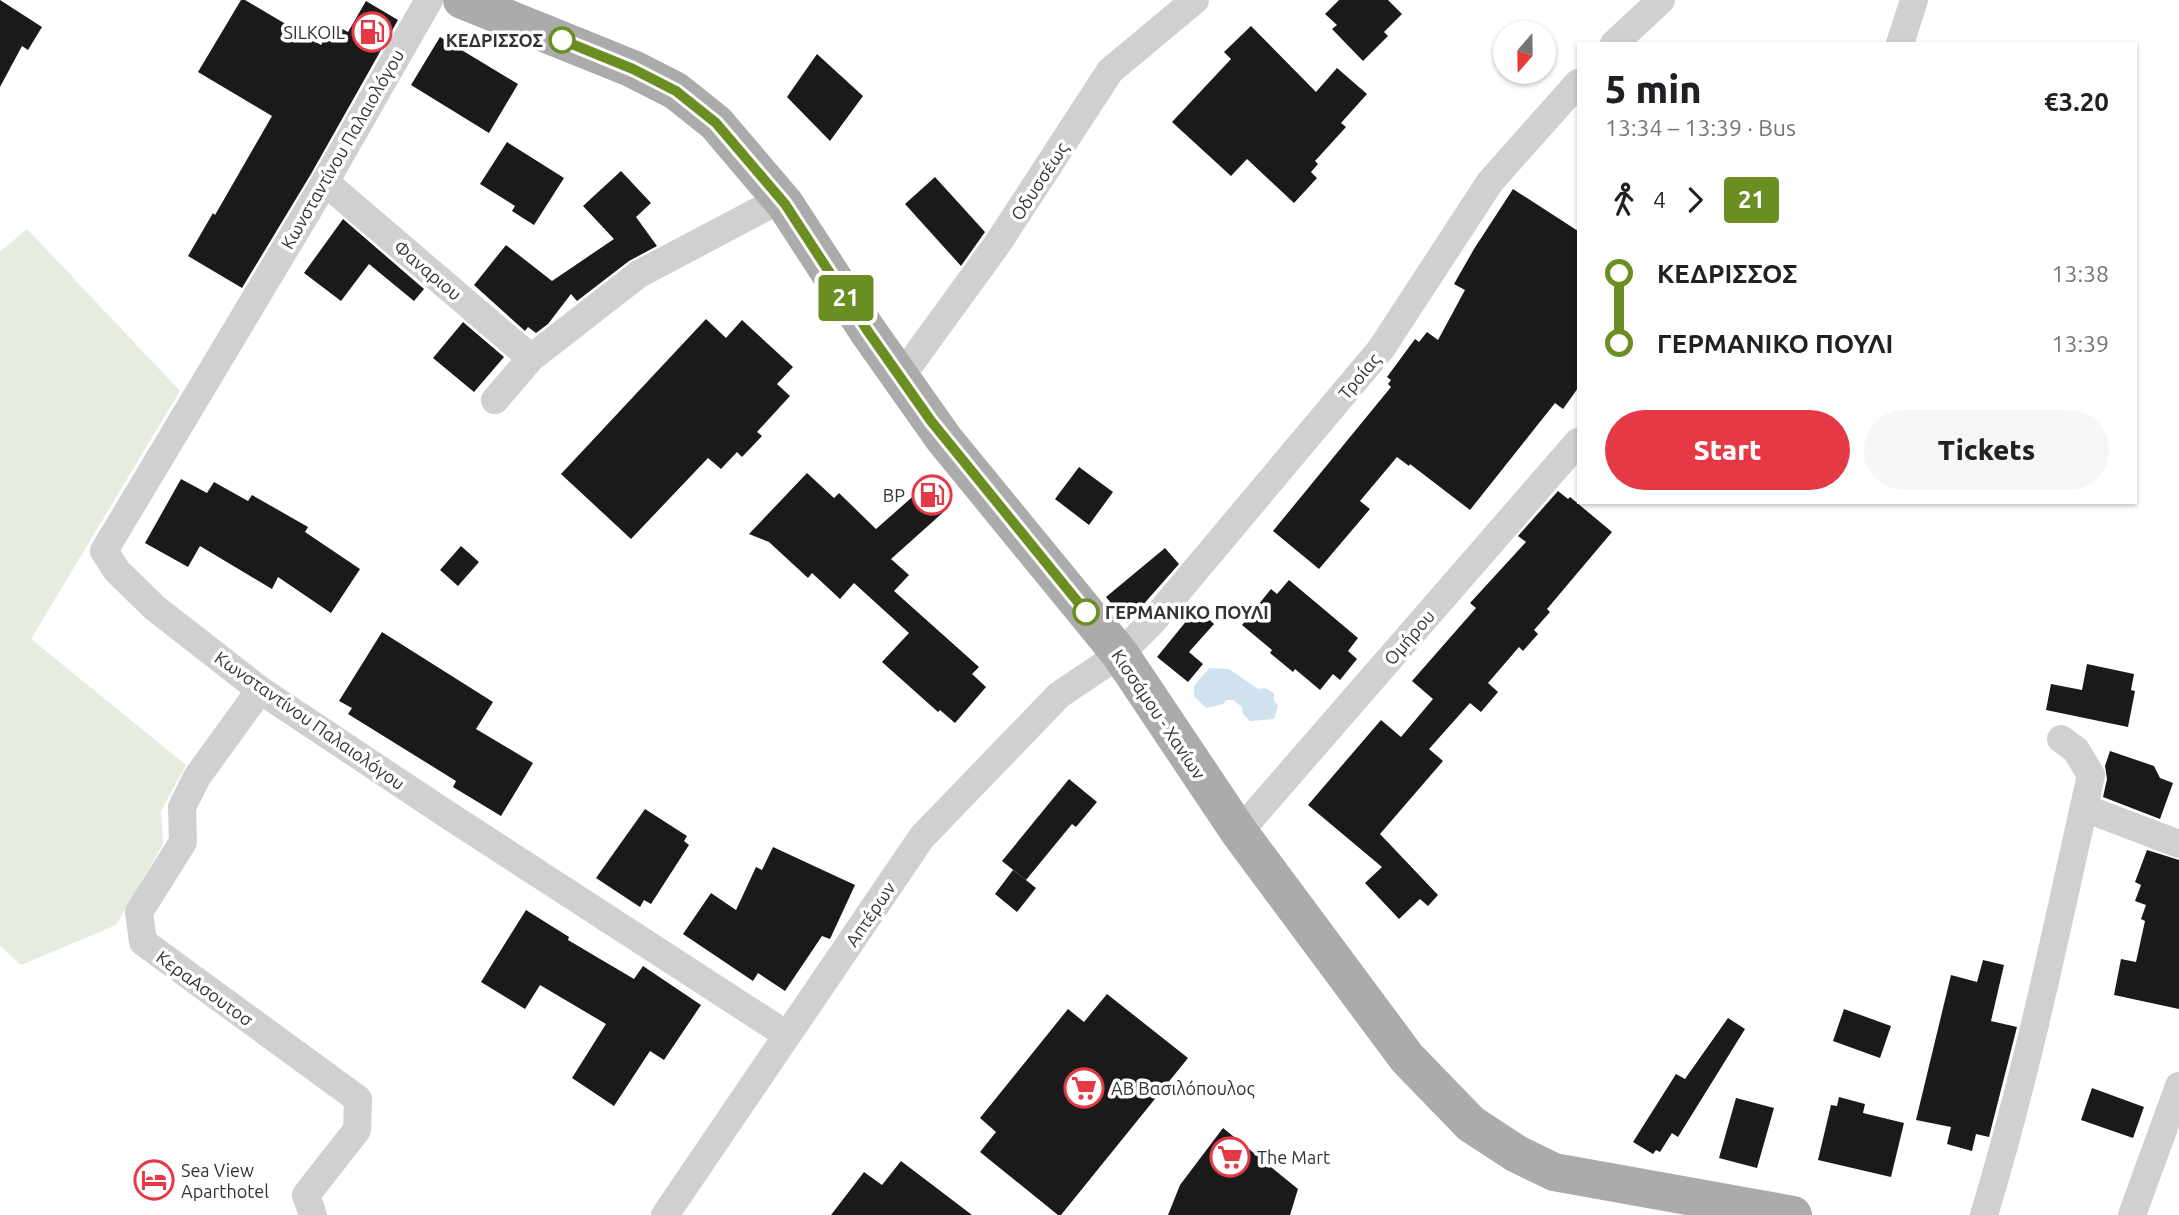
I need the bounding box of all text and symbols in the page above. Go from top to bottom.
fuel station icon: SILKOIL [351,11,393,53]
north arrow [1493,21,1556,84]
map controls [1493,21,1556,84]
place label: SILKOIL [284,22,345,42]
marker: ΚΕΔΡΙΣΣΟΣ [549,27,575,53]
place label: ΚΕΔΡΙΣΣΟΣ [446,30,543,50]
street label: Κωνσταντίνου Παλαιολόγου [277,46,407,252]
text: 5 min [1605,68,1702,110]
text: €3.20 [2044,87,2109,116]
text: 13:34 – 13:39 · Bus [1605,115,1796,140]
street label: Οδυσσέως [1006,138,1072,224]
icon: walk [1605,181,1643,219]
icon: forward [1676,181,1714,219]
text: 21 [1738,186,1765,213]
text: 4 [1653,187,1666,212]
street label: Φαναριου [390,236,466,304]
text: ΚΕΔΡΙΣΣΟΣ [1657,259,1797,288]
text: 13:38 [2051,261,2109,286]
line badge: 21 [814,275,878,321]
text: 21 [832,284,860,311]
text: ΓΕΡΜΑΝΙΚΟ ΠΟΥΛΙ [1657,329,1893,358]
text: 13:39 [2051,331,2109,356]
street label: Τροίας [1334,349,1385,404]
button: Start [1605,410,1850,490]
button: Tickets [1864,410,2109,490]
fuel station icon: BP [911,474,953,516]
place label: BP [883,485,905,505]
marker: ΓΕΡΜΑΝΙΚΟ ΠΟΥΛΙ [1073,599,1099,625]
place label: ΓΕΡΜΑΝΙΚΟ ΠΟΥΛΙ [1105,602,1269,622]
street label: Ομήρου [1380,606,1438,668]
street label: Κισσάμου - Χανίων [1108,645,1210,783]
street label: Κωνσταντίνου Παλαιολόγου [211,647,409,793]
street label: Απτέρων [841,878,899,950]
street label: ΚεραΑσουτοσ [153,946,257,1030]
supermarket icon: ΑΒ Βασιλόπουλος [1063,1067,1105,1109]
place label: ΑΒ Βασιλόπουλος [1111,1078,1255,1099]
supermarket icon: The Mart [1209,1136,1251,1178]
place label: The Mart [1257,1147,1330,1167]
hotel icon: Sea View Aparthotel [133,1159,175,1201]
place label: Sea View Aparthotel [181,1160,269,1201]

